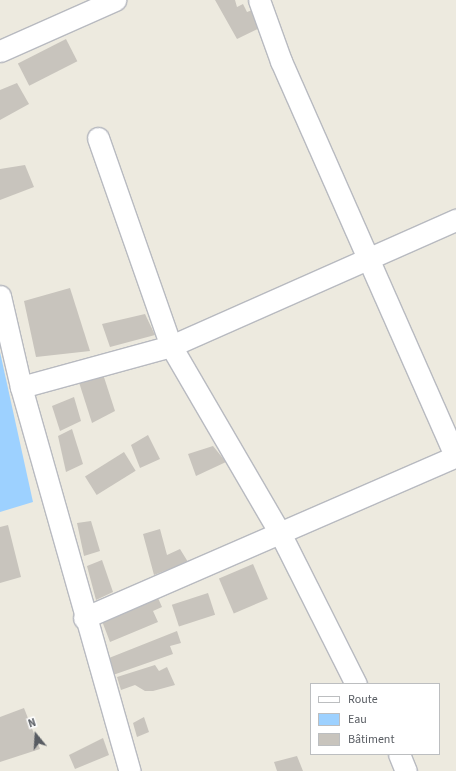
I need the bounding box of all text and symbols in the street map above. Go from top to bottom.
legend [310,683,440,755]
text: Route [348,691,378,708]
text: Eau [348,711,367,728]
north arrow [16,715,56,755]
text: N [26,715,38,731]
text: Bâtiment [348,731,394,748]

